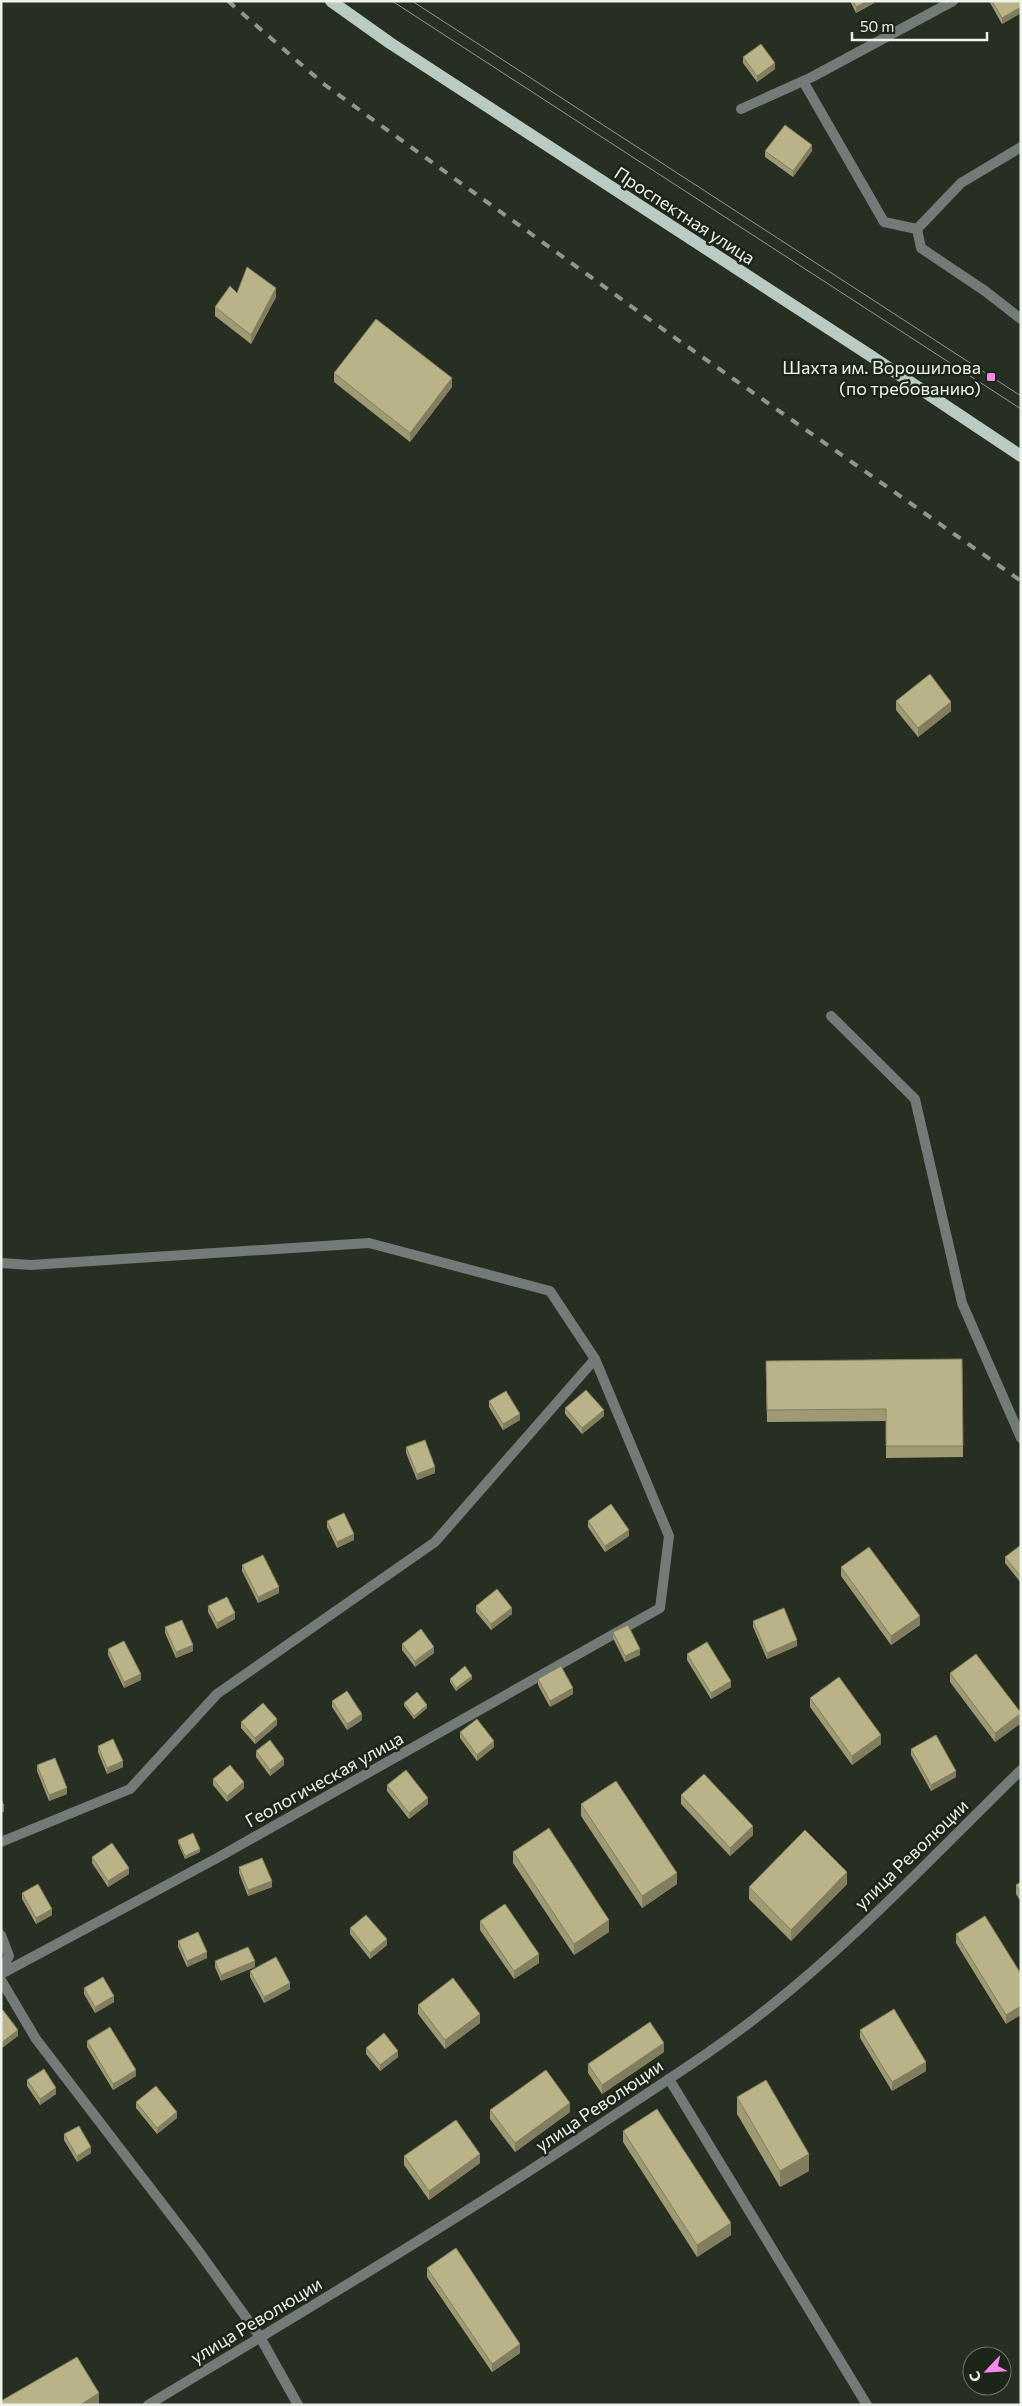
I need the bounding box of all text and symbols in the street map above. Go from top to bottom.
scale bar [852,10,987,42]
text: 50 m [860,17,894,35]
street label: Проспектная улица [611,161,759,269]
place label: Шахта им. Ворошилова (по требованию) [782,356,981,399]
marker: Шахта им. Ворошилова (по требованию) [985,371,997,383]
street label: Геологическая улица [241,1726,407,1832]
street label: улица Революции [850,1794,972,1914]
street label: улица Революции [531,2054,667,2156]
street label: улица Революции [186,2272,326,2368]
north arrow [962,2346,1012,2396]
text: С [965,2369,984,2385]

